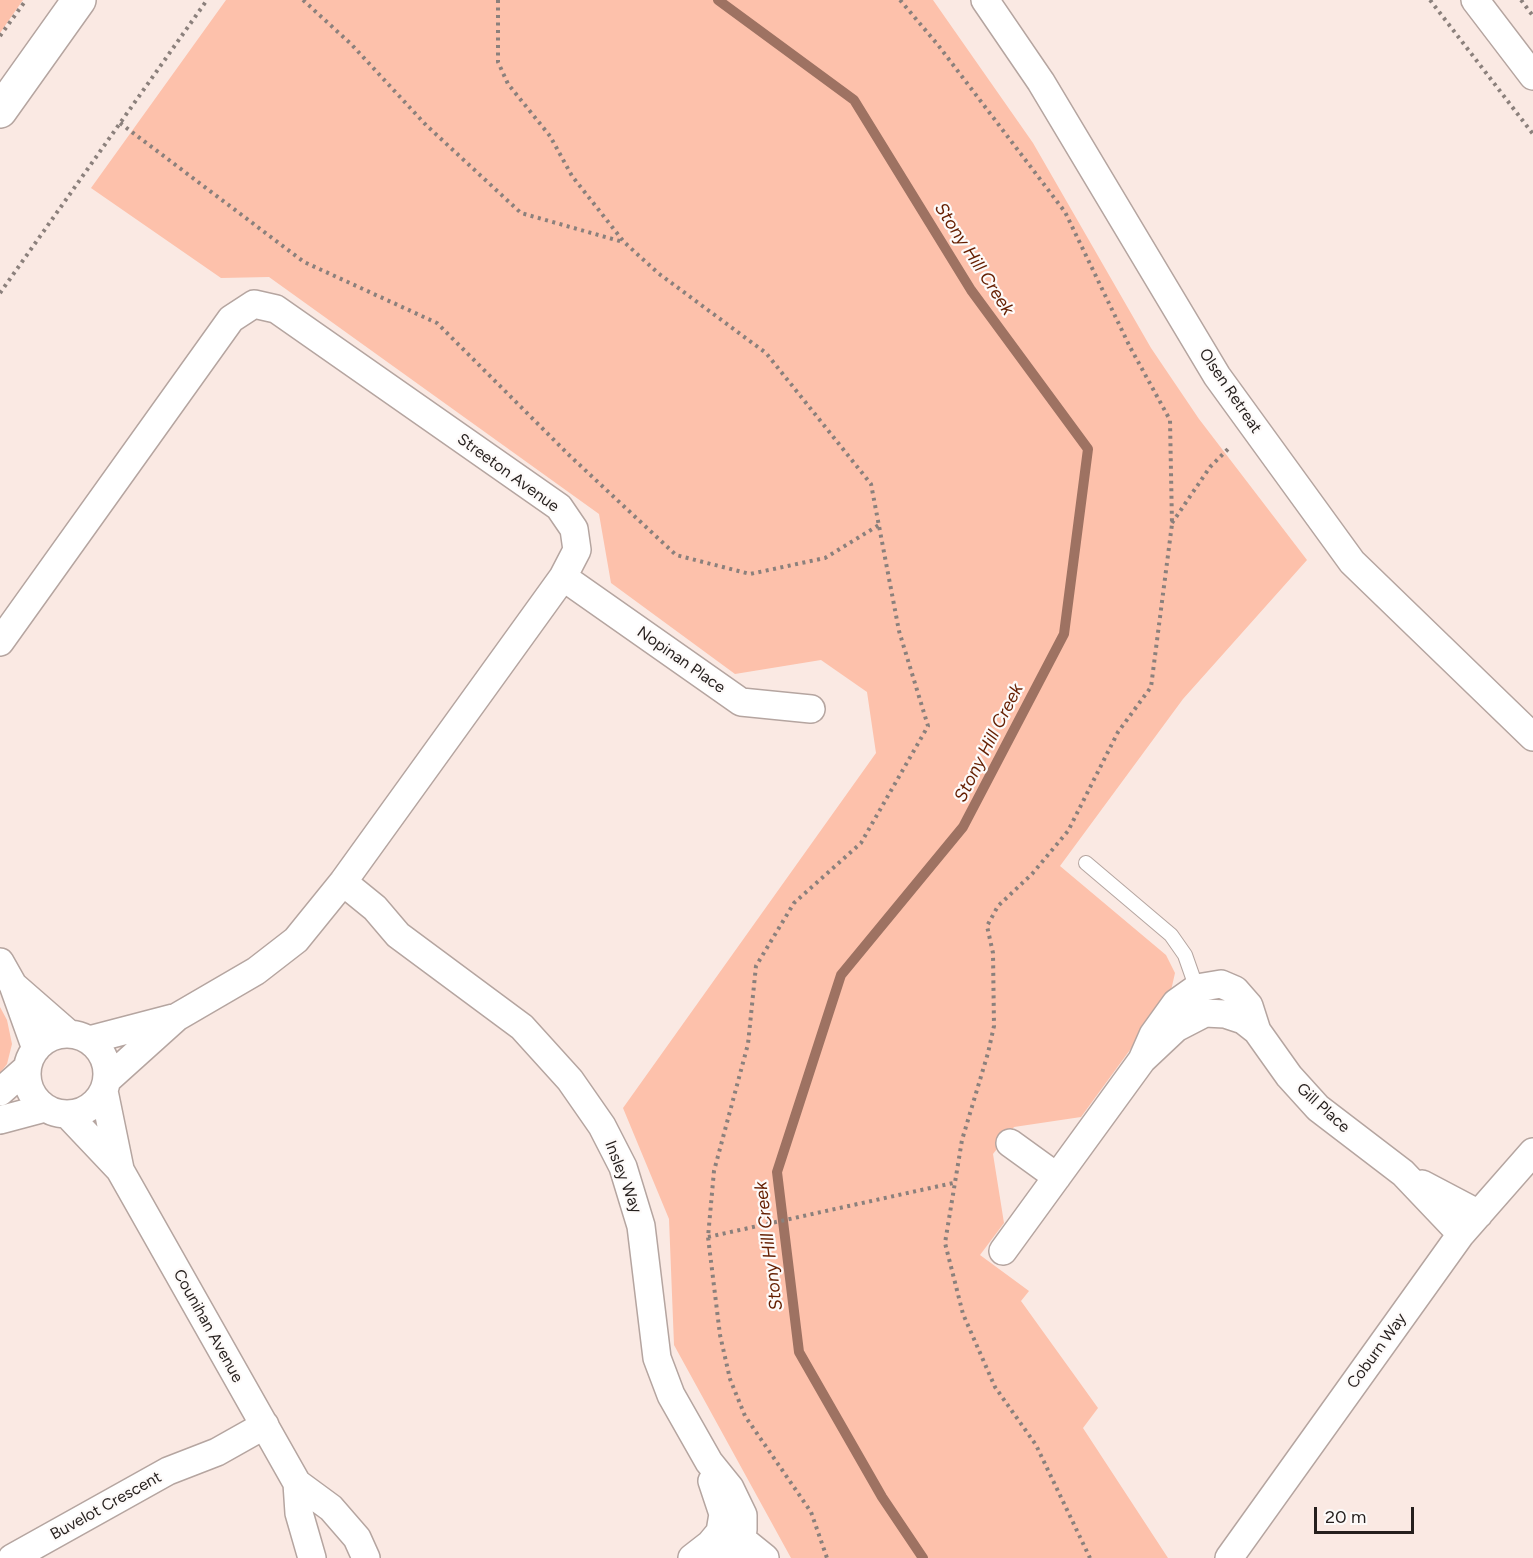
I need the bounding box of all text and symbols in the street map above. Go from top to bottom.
water label: Stony Hill Creek [930,199,1018,319]
street label: Olsen Retreat [1195,345,1265,437]
street label: Streeton Avenue [453,430,563,516]
street label: Nopinan Place [633,623,729,697]
water label: Stony Hill Creek [950,680,1028,806]
street label: Gill Place [1292,1079,1354,1137]
street label: Insley Way [600,1138,646,1216]
water label: Stony Hill Creek [750,1180,788,1312]
street label: Counihan Avenue [169,1266,247,1386]
street label: Coburn Way [1343,1310,1411,1392]
street label: Buvelot Crescent [47,1468,165,1544]
scale bar [1317,1495,1418,1533]
text: 20 m [1325,1506,1366,1528]

